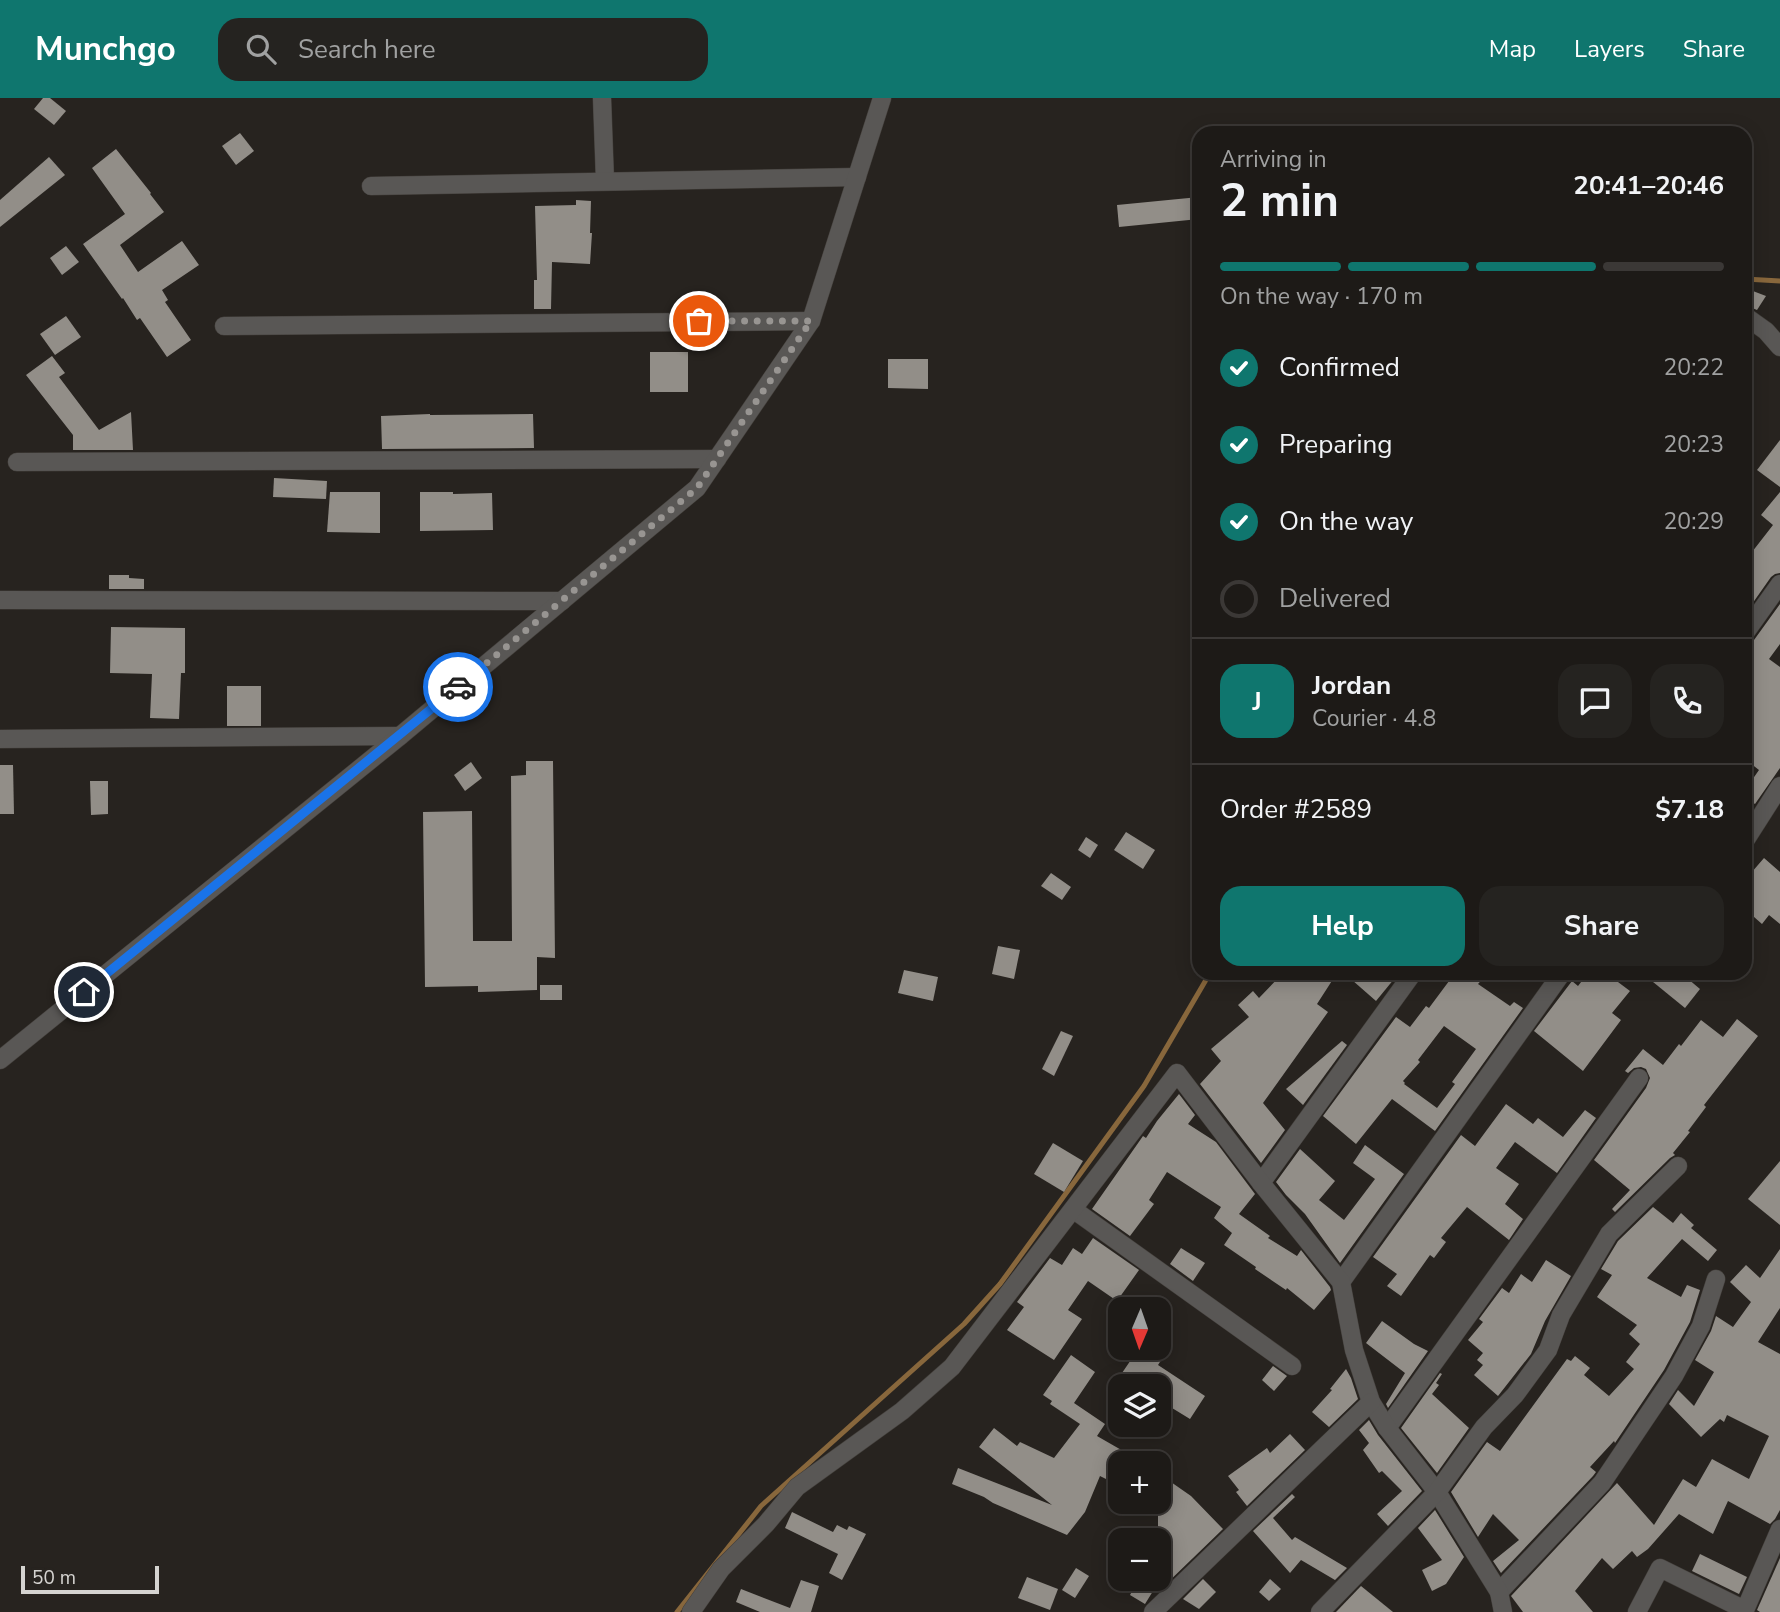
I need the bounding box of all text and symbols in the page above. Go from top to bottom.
search box [218,18,708,81]
text: Munchgo [35,27,176,72]
icon: search [242,30,280,68]
text: Search here [298,32,436,67]
text: Map [1489,33,1536,65]
text: Layers [1574,33,1645,65]
text: Share [1683,33,1745,65]
text: Arriving in [1220,144,1327,175]
text: 20:41–20:46 [1573,168,1724,203]
text: 2 min [1220,169,1339,232]
text: On the way · 170 m [1220,281,1423,312]
pin [669,291,729,351]
icon: bag [680,302,718,340]
icon: check [1220,349,1258,387]
text: Confirmed [1279,350,1400,385]
text: 20:22 [1664,352,1724,383]
icon: check [1220,426,1258,464]
text: Preparing [1279,427,1392,462]
text: 20:23 [1664,429,1724,460]
icon: check [1220,503,1258,541]
text: On the way [1279,504,1413,539]
text: 20:29 [1664,506,1724,537]
text: Delivered [1279,581,1391,616]
courier [423,652,493,722]
button: chat [1558,664,1632,738]
button: phone [1650,664,1724,738]
icon: car [439,668,477,706]
text: Jordan [1312,668,1391,703]
text: J [1252,684,1262,719]
text: Courier · 4.8 [1312,703,1436,734]
text: Order #2589 [1220,792,1372,827]
text: $7.18 [1655,792,1724,827]
button: Help [1220,886,1465,966]
button: Share [1479,886,1724,966]
pin [54,962,114,1022]
icon: home [65,973,103,1011]
north arrow [1108,1297,1171,1360]
map controls [1108,1297,1171,1591]
button: layers [1108,1374,1171,1437]
button: + [1108,1451,1171,1514]
button: − [1108,1528,1171,1591]
scale bar [21,1563,159,1595]
text: 50 m [32,1565,76,1591]

